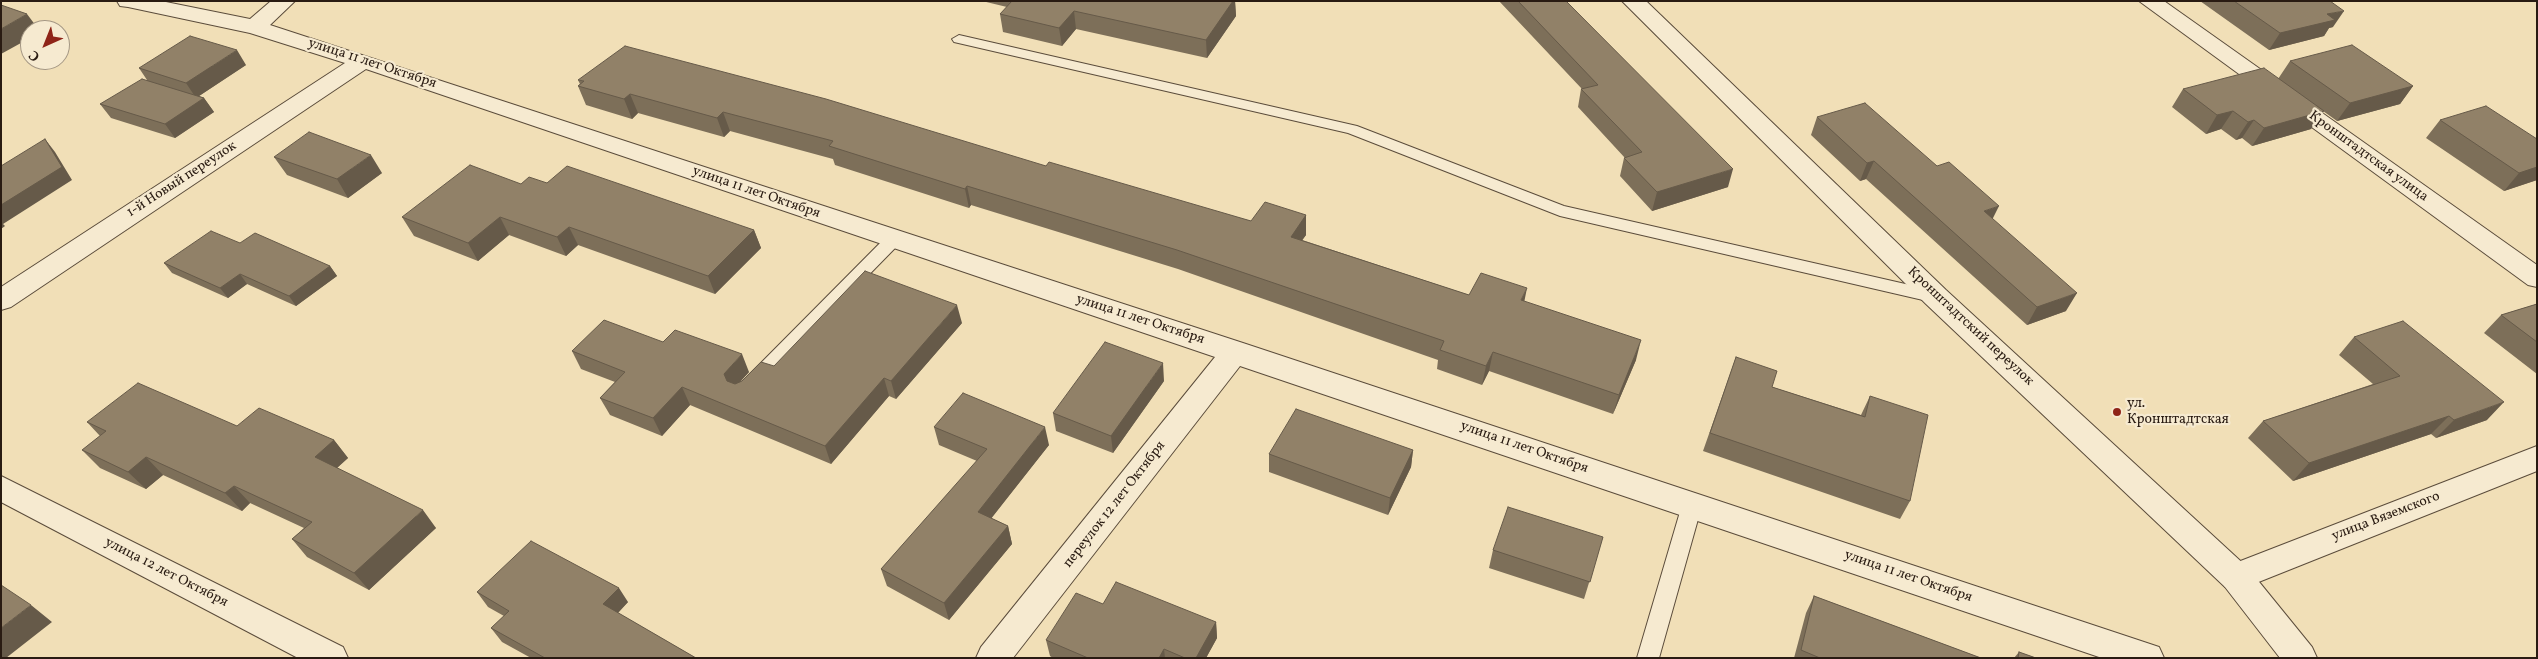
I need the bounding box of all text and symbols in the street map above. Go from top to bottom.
north arrow [20,20,70,70]
street label: улица 11 лет Октября [306,35,438,93]
text: С [25,45,45,65]
street label: Кронштадтская улица [2305,108,2431,206]
street label: 1-й Новый переулок [124,138,240,222]
street label: улица 11 лет Октября [690,163,822,223]
street label: Кронштадтский переулок [1903,264,2037,390]
street label: улица 11 лет Октября [1074,291,1206,349]
place label: ул. Кронштадтская [2127,396,2229,428]
marker: ул. Кронштадтская [2111,406,2123,418]
street label: улица 11 лет Октября [1458,418,1590,478]
street label: переулок 12 лет Октября [1060,438,1170,572]
street label: улица Вяземского [2330,489,2442,545]
street label: улица 12 лет Октября [102,535,230,611]
street label: улица 11 лет Октября [1842,547,1974,607]

